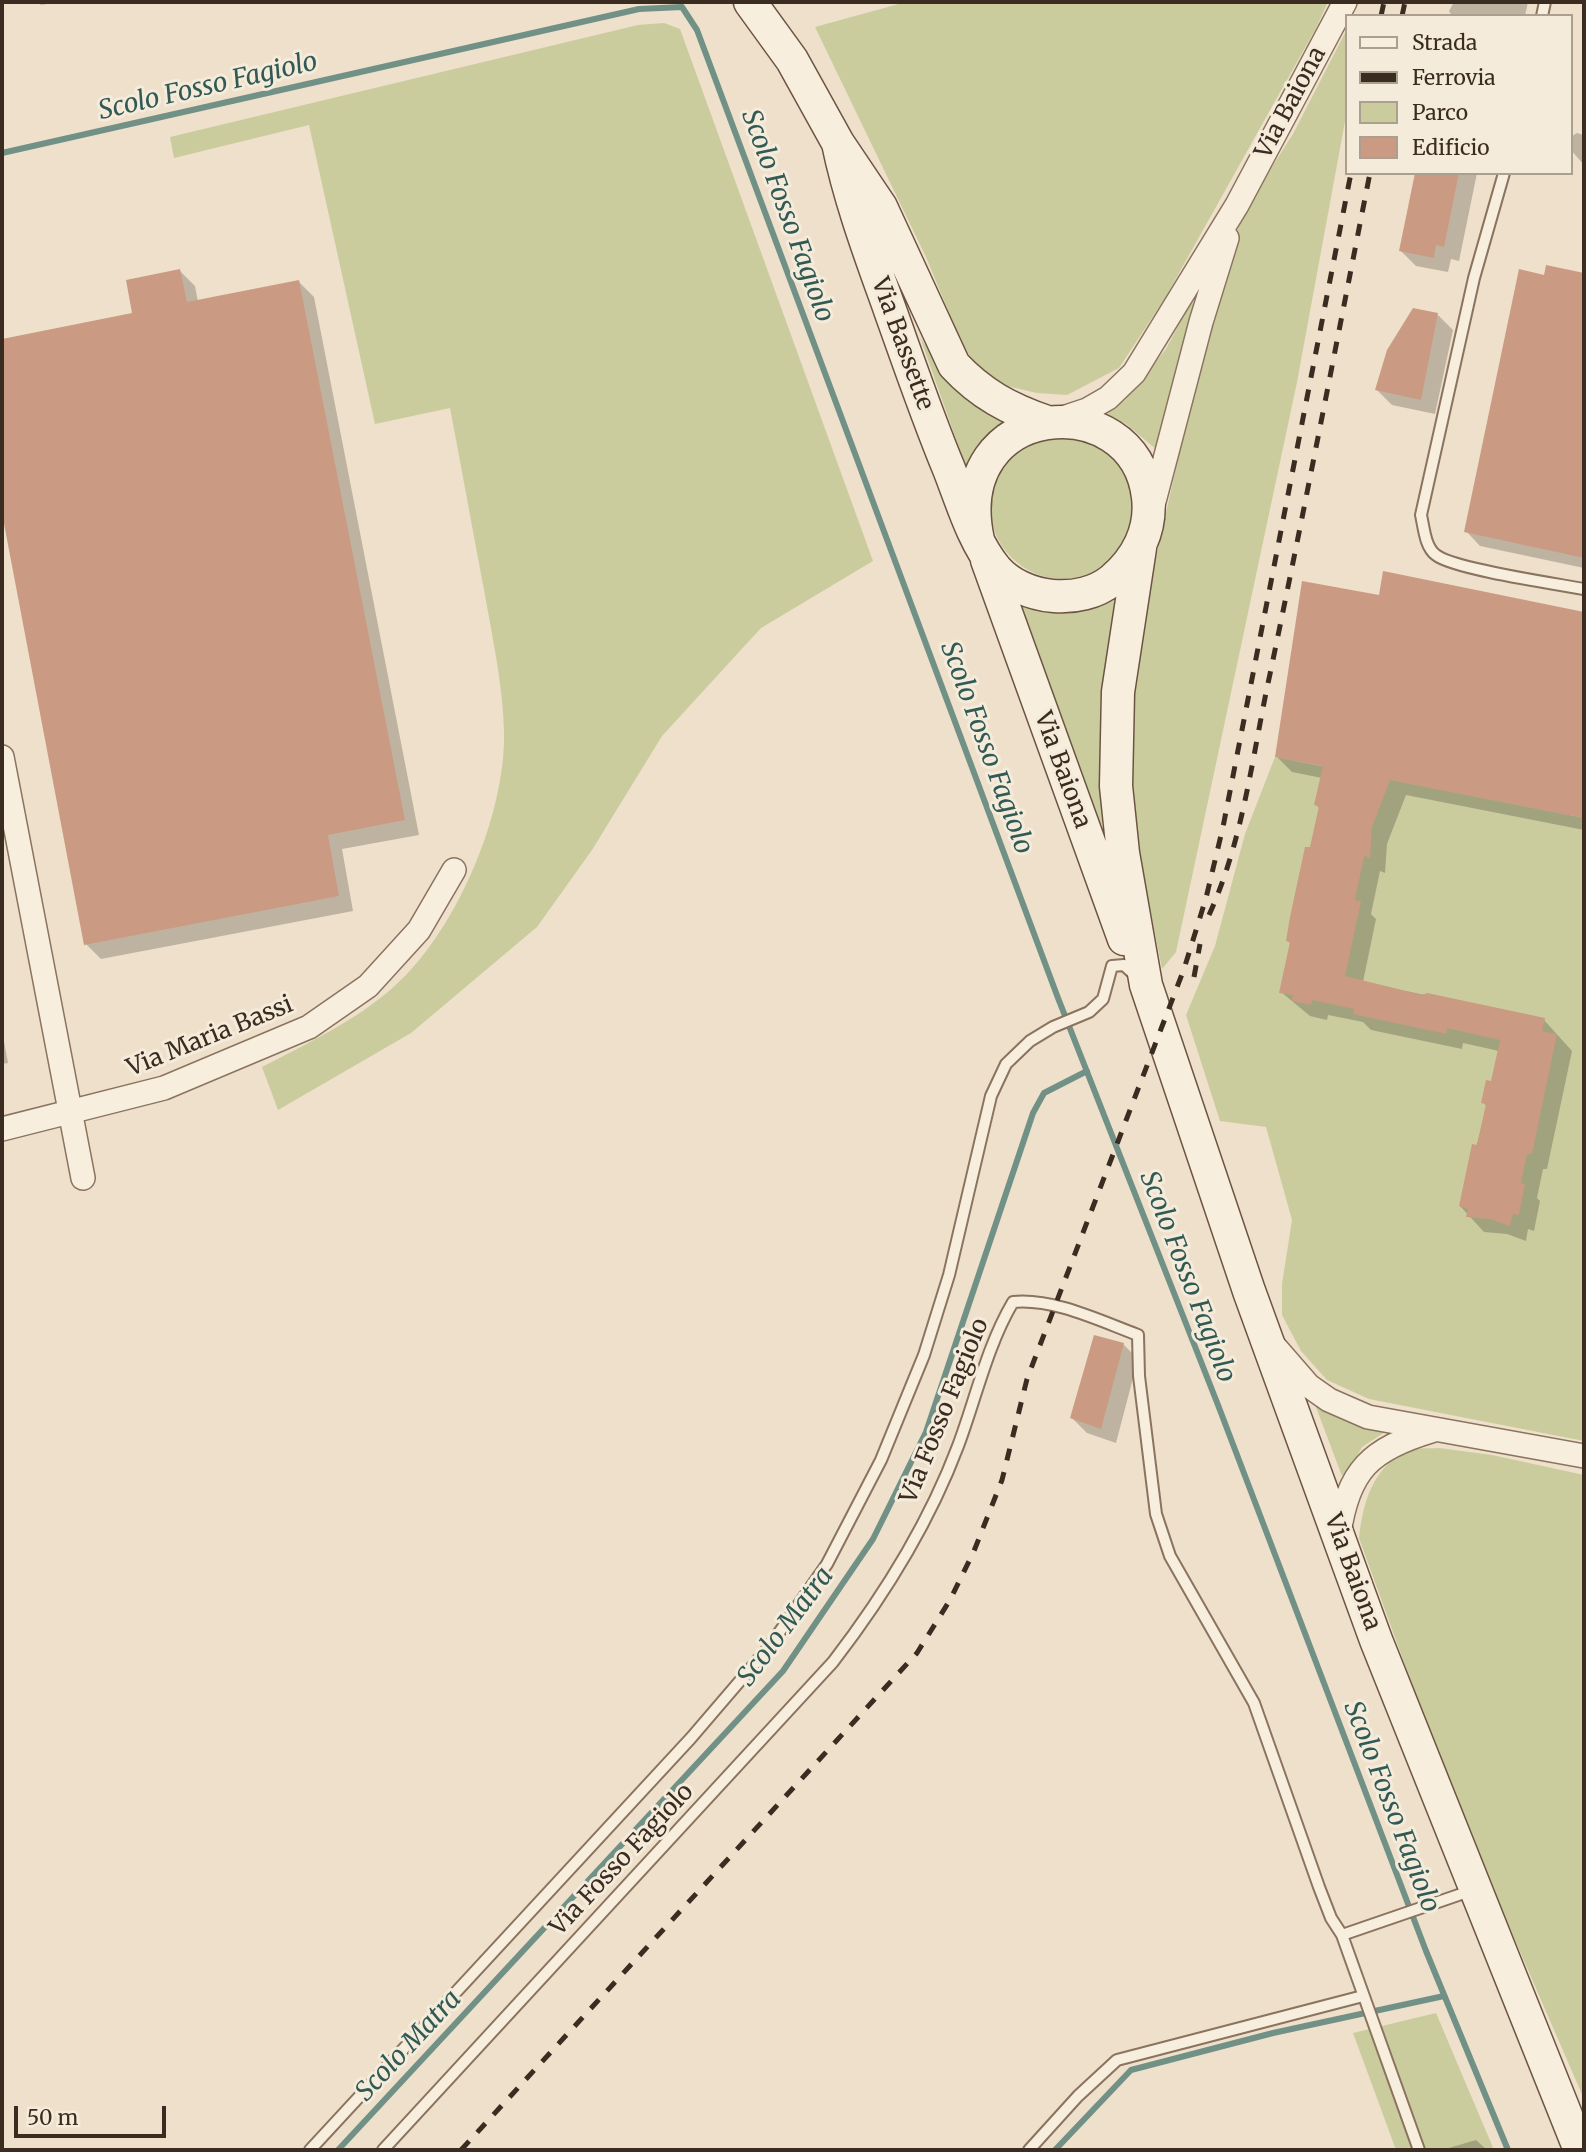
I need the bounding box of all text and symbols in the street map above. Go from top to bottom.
legend [1344,14,1572,175]
text: Strada [1412,29,1477,56]
street label: Via Baiona [1250,42,1332,164]
water label: Scolo Fosso Fagiolo [96,47,320,127]
text: Ferrovia [1412,64,1496,91]
text: Parco [1412,99,1468,126]
water label: Scolo Fosso Fagiolo [734,106,840,326]
text: Edificio [1412,134,1489,161]
street label: Via Bassette [865,274,939,414]
water label: Scolo Fosso Fagiolo [933,638,1039,858]
street label: Via Baiona [1028,708,1096,832]
street label: Via Maria Bassi [123,991,297,1083]
water label: Scolo Fosso Fagiolo [1132,1167,1242,1387]
street label: Via Fosso Fagiolo [895,1314,995,1508]
street label: Via Baiona [1318,1510,1386,1634]
water label: Scolo Matra [731,1562,841,1692]
water label: Scolo Fosso Fagiolo [1336,1697,1446,1917]
street label: Via Fosso Fagiolo [544,1778,700,1942]
water label: Scolo Matra [350,1984,468,2108]
scale bar [18,2092,170,2136]
text: 50 m [27,2104,78,2131]

